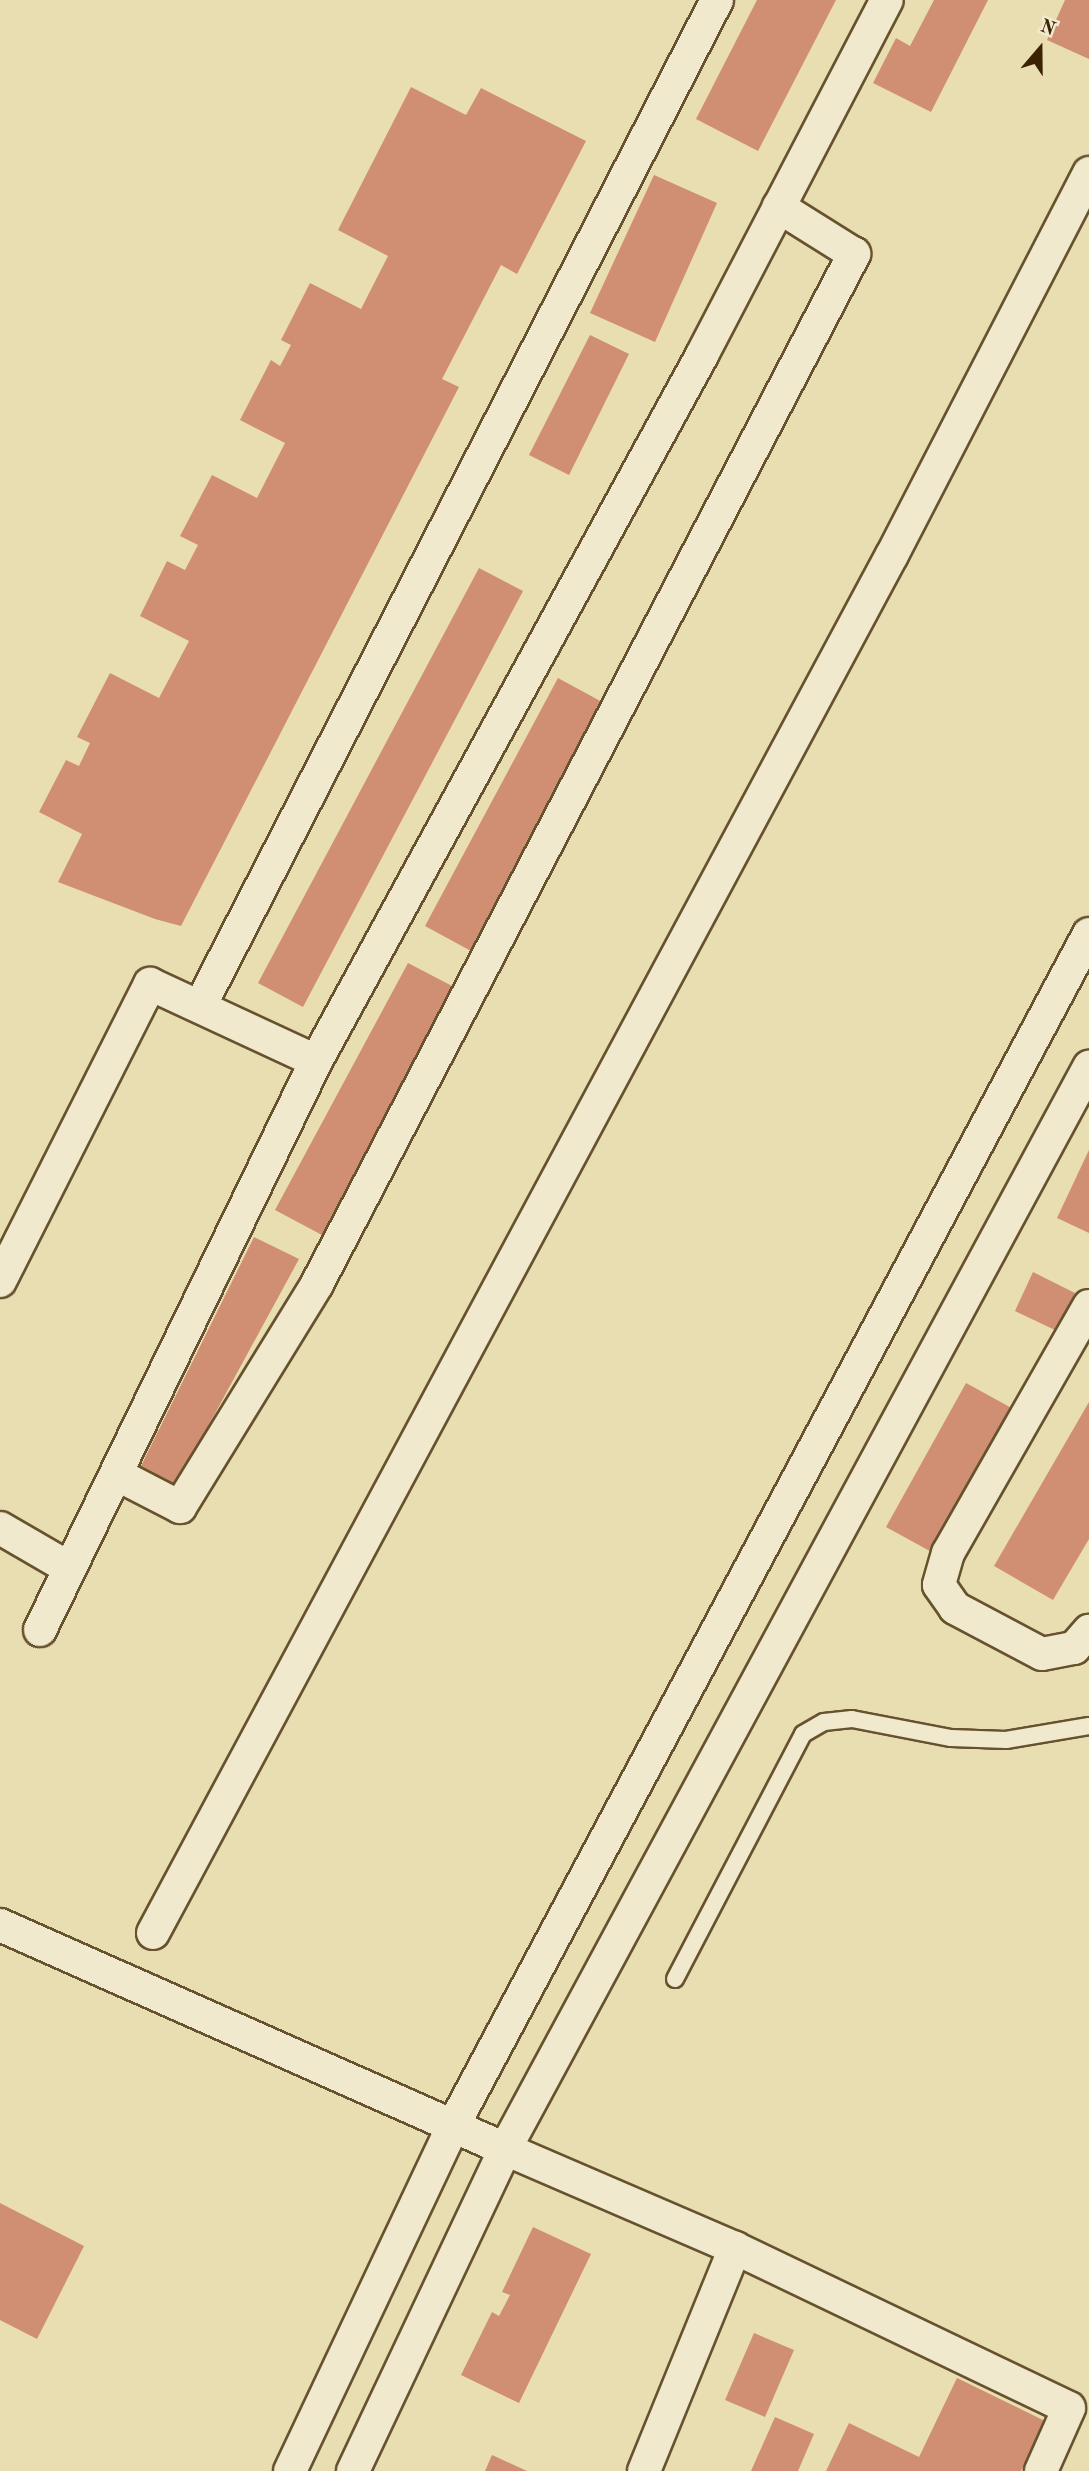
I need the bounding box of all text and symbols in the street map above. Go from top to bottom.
north arrow [1005,14,1075,84]
text: N [1037,17,1057,40]

